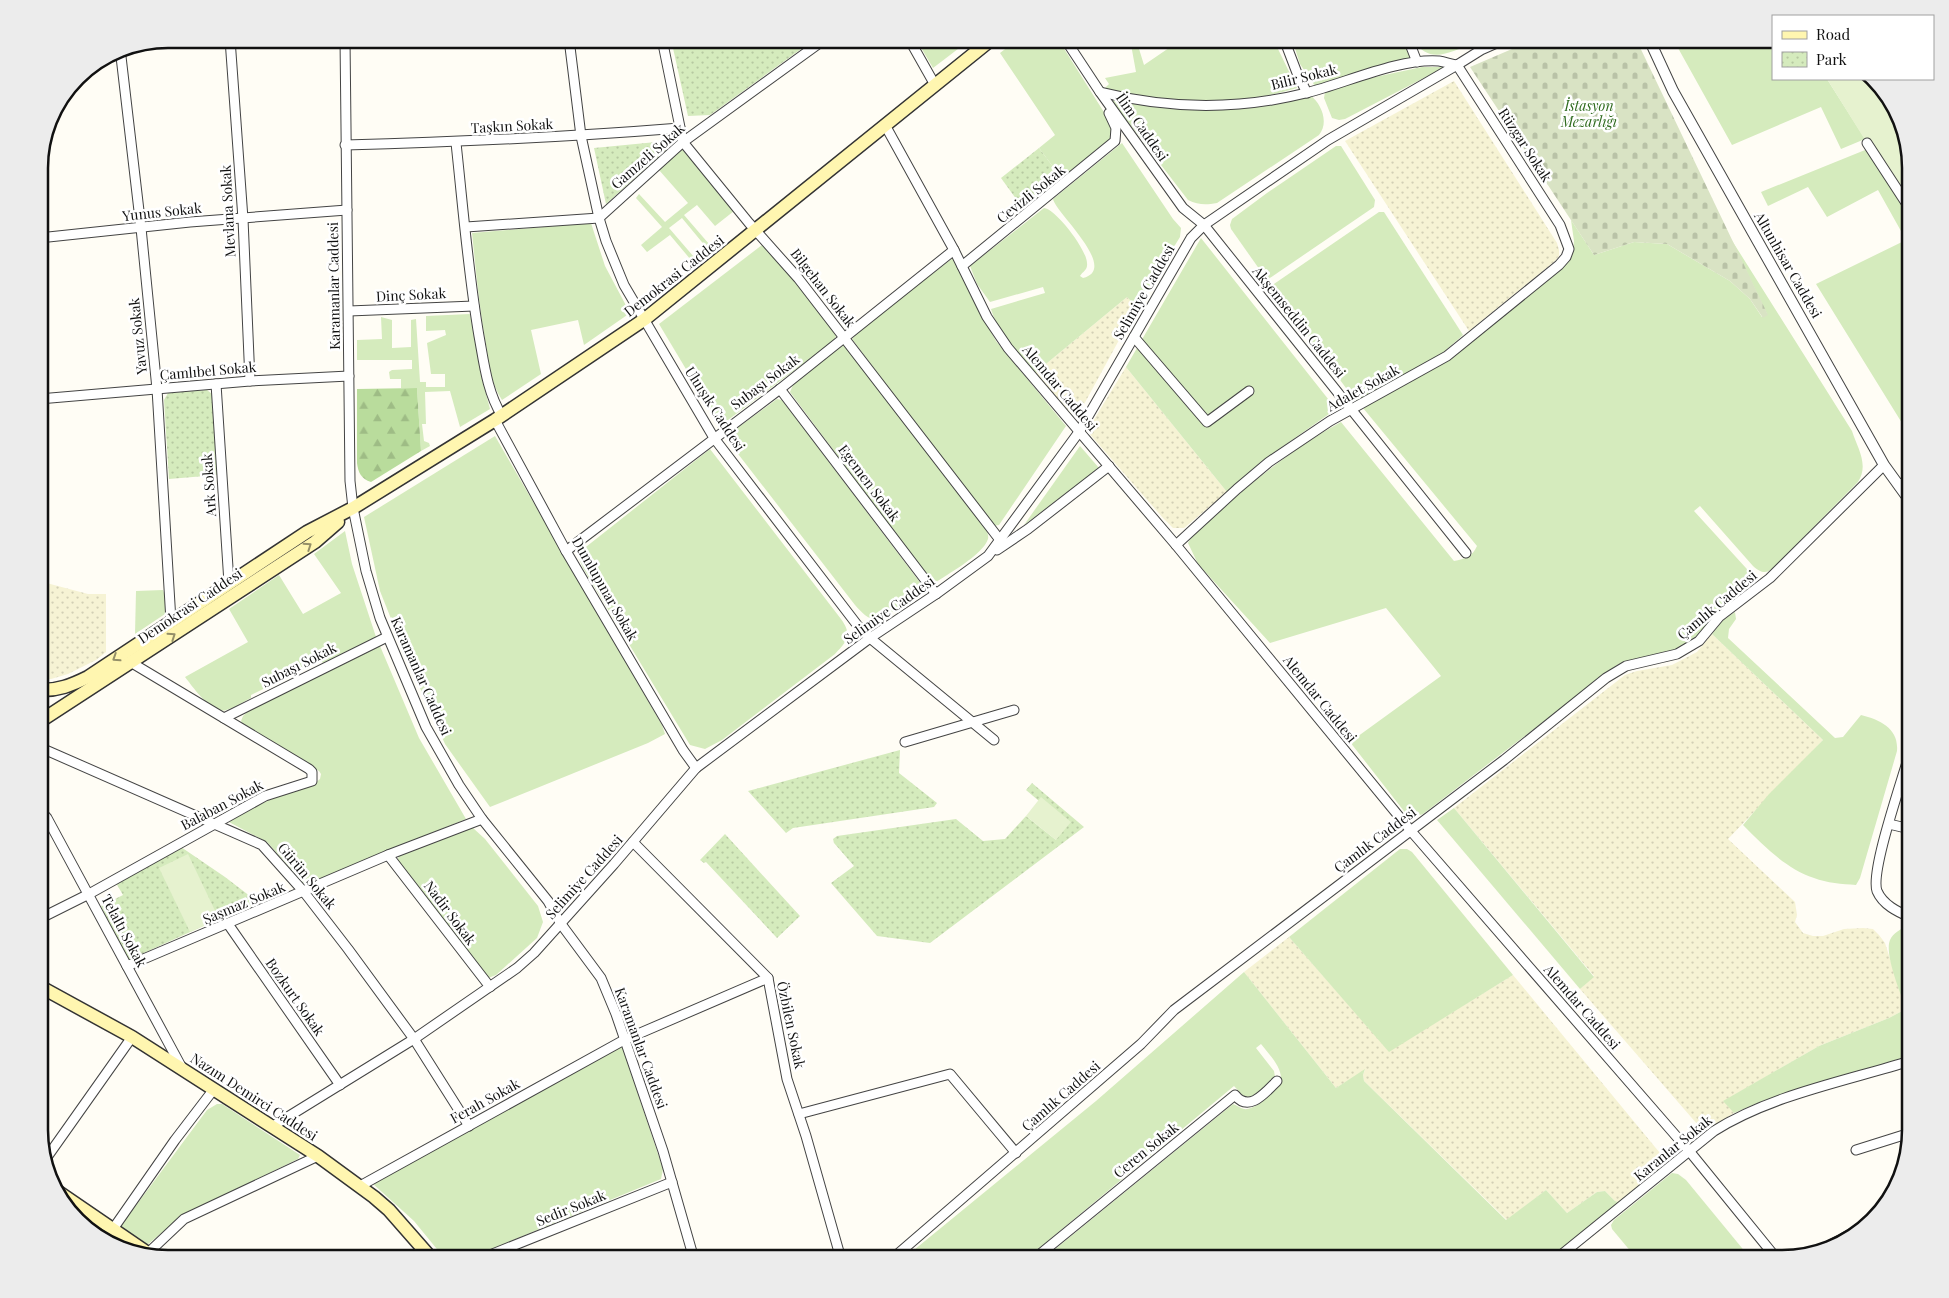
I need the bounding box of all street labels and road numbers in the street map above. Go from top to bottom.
street label: Bilir Sokak [1269,59,1339,94]
street label: İlim Caddesi [1112,89,1173,165]
street label: Rüzgar Sokak [1494,104,1557,186]
street label: Taşkın Sokak [470,114,554,137]
street label: Gamzeli Sokak [607,118,689,193]
street label: Cevizli Sokak [992,160,1069,227]
street label: Mevlana Sokak [216,164,239,258]
street label: Yunus Sokak [120,198,203,225]
street label: Altunhisar Caddesi [1750,207,1827,321]
street label: Karamanlar Caddesi [323,222,344,350]
street label: Demokrasi Caddesi [620,230,728,321]
street label: Selimiye Caddesi [1109,241,1179,343]
street label: Bilgehan Sokak [787,244,860,331]
street label: Akşemseddin Caddesi [1248,261,1350,381]
street label: Dinç Sokak [375,283,447,306]
street label: Yavuz Sokak [124,297,151,376]
street label: Alemdar Caddesi [1018,340,1102,435]
street label: Subaşı Sokak [726,349,803,414]
street label: Çamlıbel Sokak [159,357,257,384]
street label: Adalet Sokak [1322,360,1403,416]
street label: Uluışık Caddesi [681,363,750,455]
street label: Egemen Sokak [834,440,905,525]
street label: Ark Sokak [197,453,220,518]
street label: Dumlupınar Sokak [568,533,643,644]
street label: Demokrasi Caddesi [134,564,246,648]
street label: Çamlık Caddesi [1673,566,1761,644]
street label: Selimiye Caddesi [839,571,938,648]
street label: Karamanlar Caddesi [387,614,456,738]
street label: Subaşı Sokak [258,637,340,692]
street label: Alemdar Caddesi [1279,650,1361,746]
street label: Balaban Sokak [177,775,267,834]
street label: Çamlık Caddesi [1330,802,1420,877]
street label: Selimiye Caddesi [541,831,627,923]
street label: Gürün Sokak [274,838,341,913]
street label: Şaşmaz Sokak [200,877,288,928]
street label: Nadir Sokak [420,877,481,949]
street label: Telaltı Sokak [97,891,152,971]
street label: Bozkurt Sokak [262,954,329,1040]
street label: Alemdar Caddesi [1539,959,1625,1053]
street label: Özbilen Sokak [773,979,810,1071]
street label: Karamanlar Caddesi [611,985,672,1111]
street label: Nazım Demirci Caddesi [187,1048,321,1145]
street label: Çamlık Caddesi [1017,1056,1104,1135]
street label: Ferah Sokak [446,1073,523,1128]
street label: Karanlar Sokak [1630,1110,1716,1185]
street label: Ceren Sokak [1109,1117,1183,1182]
street label: Sedir Sokak [533,1185,609,1230]

